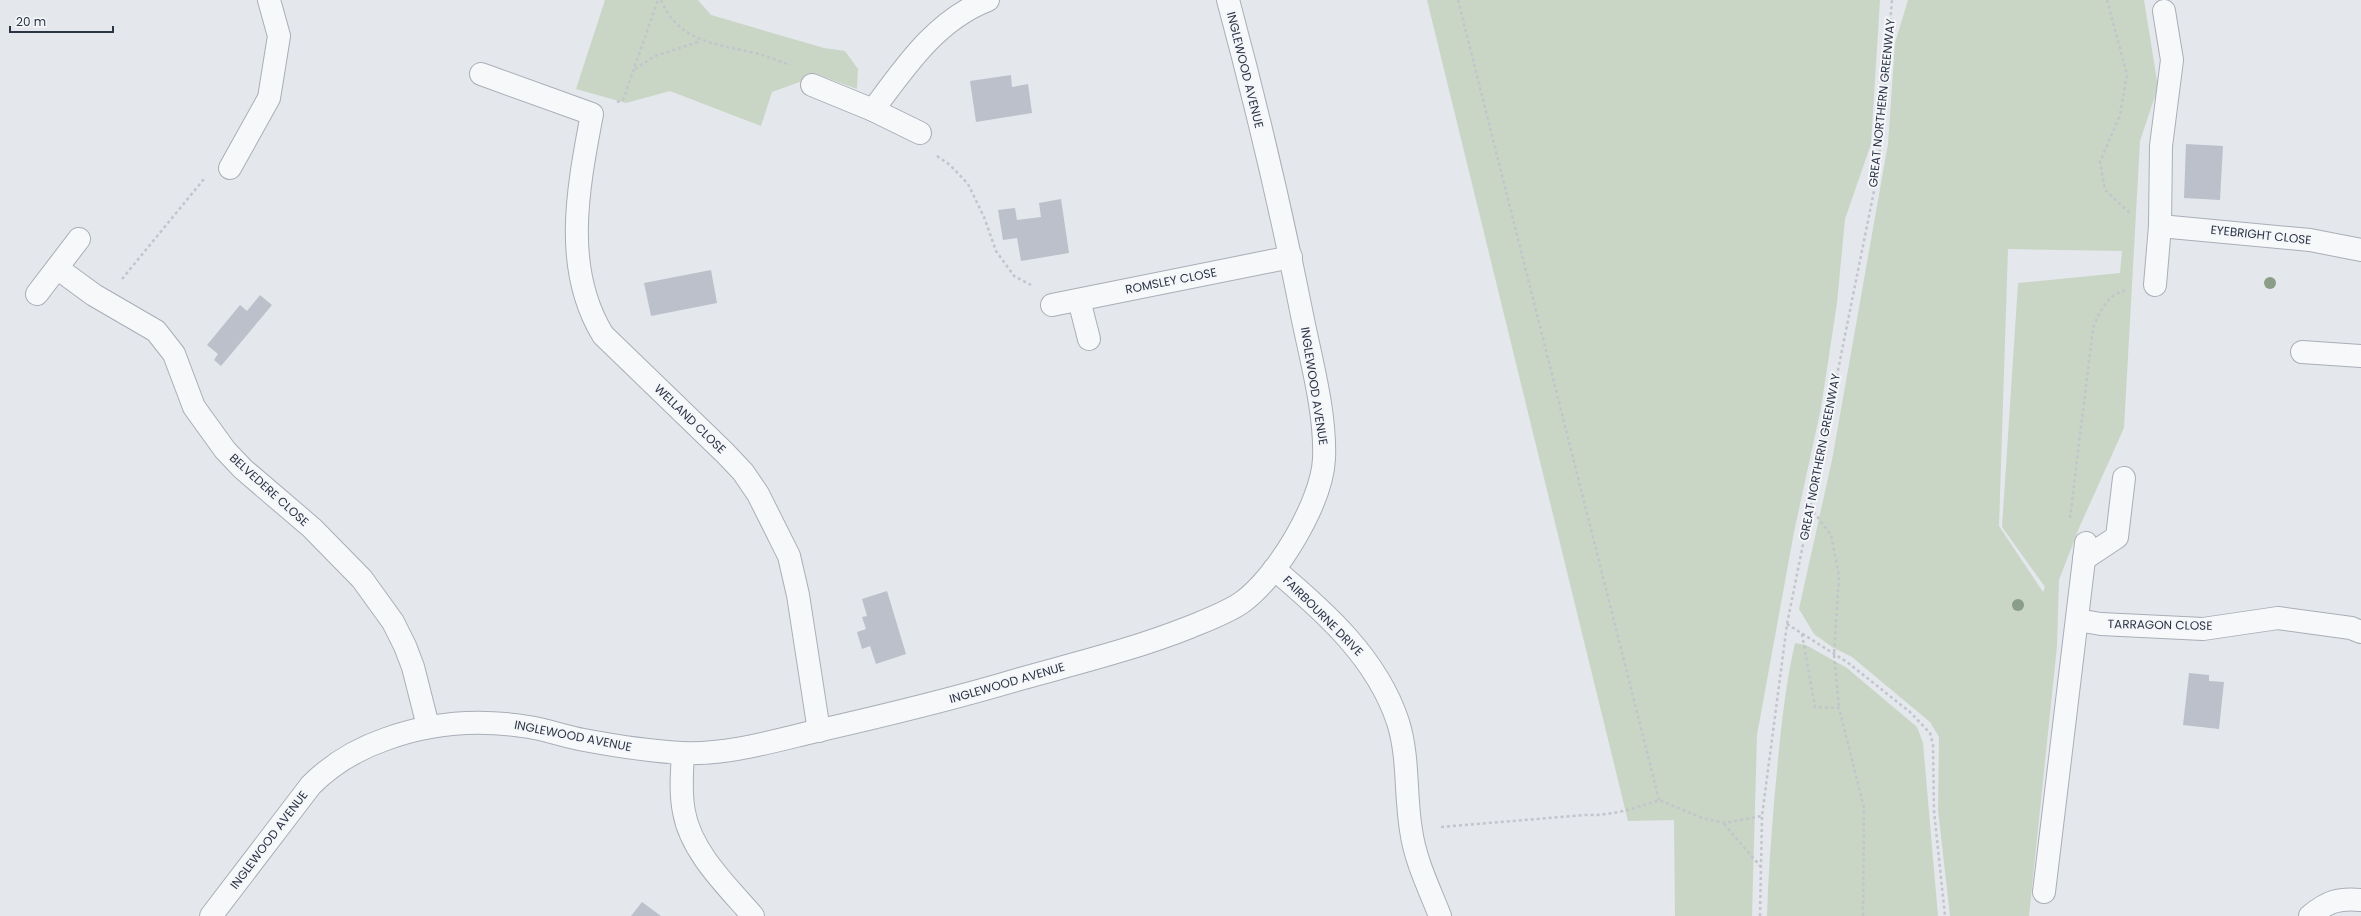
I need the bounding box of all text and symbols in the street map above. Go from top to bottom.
scale bar [10,8,113,34]
street label: INGLEWOOD AVENUE [1223,10,1268,130]
text: 20 m [16,13,46,30]
street label: GREAT NORTHERN GREENWAY [1864,18,1899,188]
street label: EYEBRIGHT CLOSE [2210,221,2312,248]
street label: ROMSLEY CLOSE [1124,263,1218,298]
street label: INGLEWOOD AVENUE [1297,326,1332,446]
street label: GREAT NORTHERN GREENWAY [1795,372,1844,542]
street label: WELLAND CLOSE [651,380,730,457]
street label: BELVEDERE CLOSE [226,449,313,530]
street label: FAIRBOURNE DRIVE [1279,572,1367,660]
street label: TARRAGON CLOSE [2107,615,2213,634]
street label: INGLEWOOD AVENUE [947,658,1067,707]
street label: INGLEWOOD AVENUE [513,716,633,755]
street label: INGLEWOOD AVENUE [226,787,311,892]

